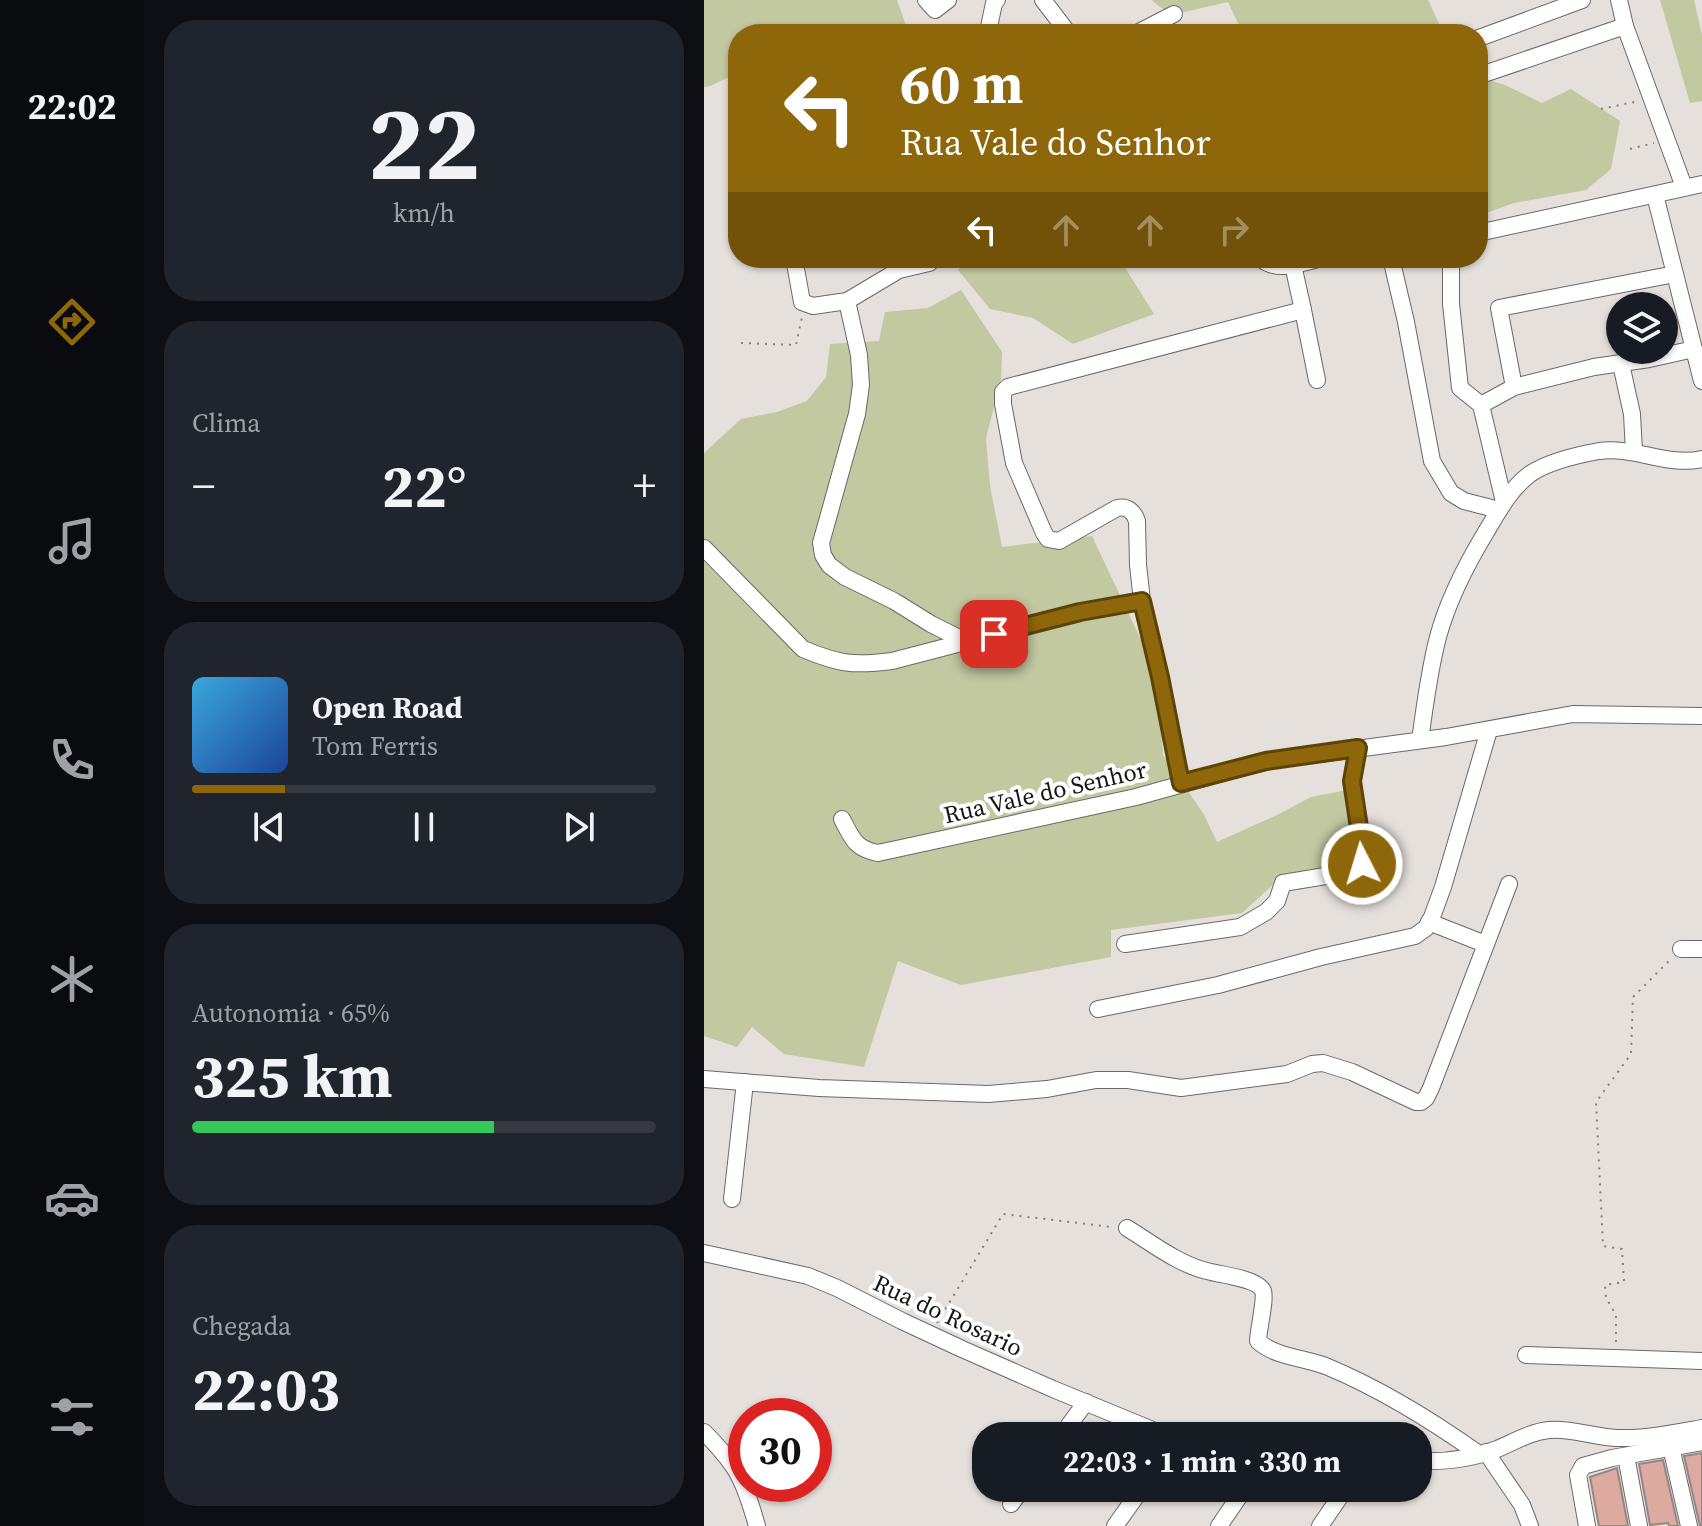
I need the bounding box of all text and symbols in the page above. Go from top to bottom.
text: 60 m [900,45,1023,122]
icon: left [768,56,872,160]
text: 22 [368,71,480,214]
text: 22:02 [28,82,116,131]
text: Rua Vale do Senhor [900,118,1211,167]
text: km/h [393,195,455,231]
icon: left [960,208,1004,252]
icon: ahead [1044,208,1088,252]
icon: ahead [1128,208,1172,252]
icon: right [1212,208,1256,252]
map controls [1606,292,1678,364]
button: layers [1606,292,1678,364]
icon: directions [44,294,100,350]
text: Clima [192,405,261,441]
text: 22° [382,445,466,527]
text: − [192,455,215,516]
text: + [633,455,656,516]
icon: music [44,513,100,569]
pin [960,600,1028,668]
icon: arrive [972,612,1016,656]
text: Open Road [312,687,463,728]
text: Tom Ferris [312,728,438,764]
icon: phone [44,732,100,788]
street label: Rua Vale do Senhor [940,753,1150,831]
icon: previous [247,805,291,849]
icon: pause [402,805,446,849]
icon: next [557,805,601,849]
position arrow [1320,822,1404,906]
icon: climate [44,951,100,1007]
text: Autonomia · 65% [192,995,390,1031]
text: 325 km [192,1035,393,1117]
icon: car [44,1170,100,1226]
street label: Rua do Rosario [868,1266,1028,1364]
text: Chegada [192,1308,291,1344]
text: 22:03 [192,1348,340,1430]
icon: filters [44,1389,100,1445]
speed limit sign: 30 [728,1398,832,1502]
text: 22:03 · 1 min · 330 m [1063,1441,1341,1482]

